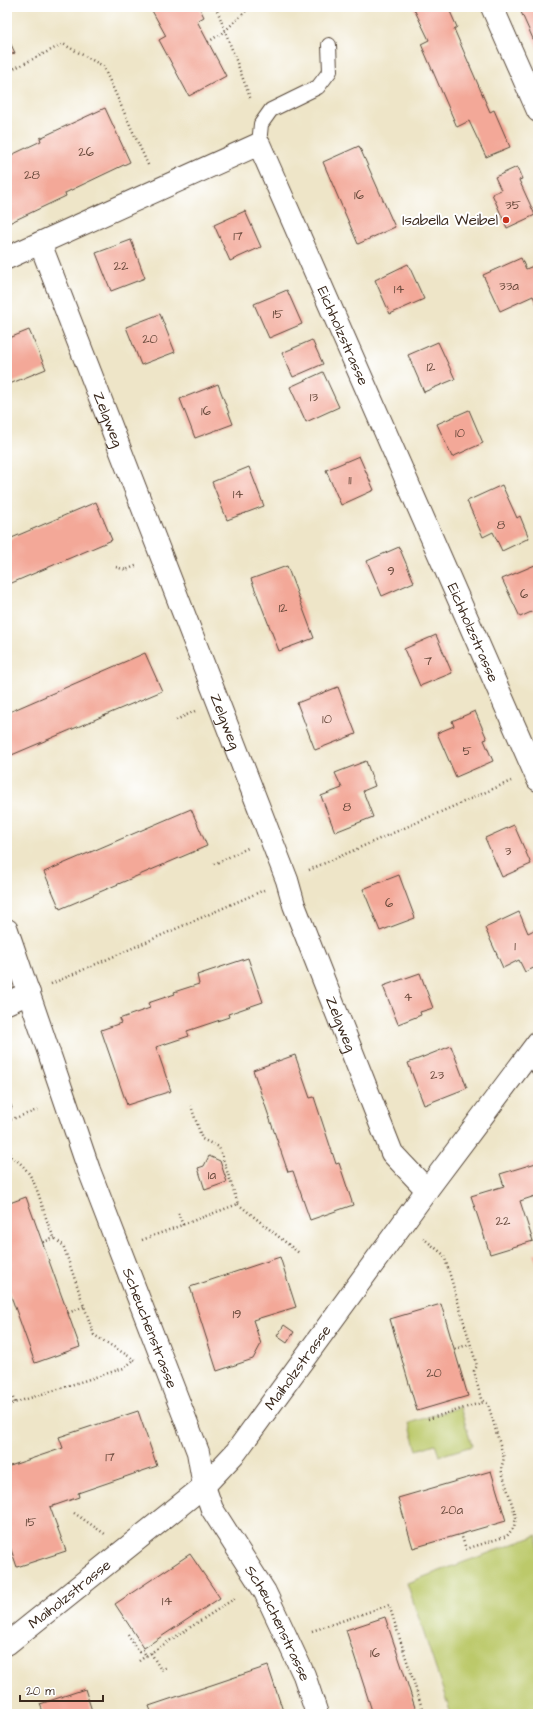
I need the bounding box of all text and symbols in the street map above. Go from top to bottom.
house number: 26 [78,143,94,161]
house number: 28 [24,166,41,184]
house number: 16 [354,186,364,204]
house number: 35 [505,196,521,214]
place label: Isabella Weibel [402,210,498,231]
marker: Isabella Weibel [501,215,511,225]
house number: 17 [233,227,243,245]
house number: 22 [114,257,129,275]
house number: 33a [499,277,519,295]
house number: 14 [394,280,404,298]
street label: Eichholzstrasse [312,283,374,389]
house number: 15 [273,305,283,323]
house number: 20 [142,330,158,348]
house number: 12 [426,358,436,376]
street label: Zelgweg [88,388,129,451]
house number: 13 [310,388,319,406]
house number: 16 [201,402,211,420]
house number: 10 [455,424,465,442]
house number: 11 [348,471,352,489]
house number: 14 [233,485,243,503]
house number: 8 [497,516,506,534]
house number: 9 [387,562,395,580]
street label: Eichholzstrasse [442,579,504,685]
house number: 6 [520,585,528,603]
house number: 12 [278,599,288,617]
house number: 7 [424,652,432,670]
street label: Zelgweg [205,690,246,753]
house number: 10 [322,710,332,728]
house number: 5 [462,742,472,760]
house number: 8 [343,798,352,816]
house number: 3 [505,842,512,860]
house number: 6 [385,894,393,912]
house number: 1 [514,937,516,955]
house number: 4 [404,988,413,1006]
street label: Zelgweg [321,993,361,1055]
house number: 23 [430,1066,444,1084]
house number: 1a [208,1166,217,1184]
house number: 22 [496,1212,511,1230]
street label: Scheuchenstrasse [117,1265,183,1391]
house number: 19 [232,1305,242,1323]
street label: Maiholzstrasse [260,1320,336,1414]
house number: 20 [426,1364,442,1382]
house number: 17 [105,1448,115,1466]
house number: 20a [441,1501,464,1519]
house number: 15 [26,1513,36,1531]
street label: Maiholzstrasse [24,1554,115,1634]
street label: Scheuchenstrasse [240,1561,316,1684]
house number: 14 [162,1592,172,1610]
house number: 16 [370,1644,380,1662]
scale bar [20,1677,103,1703]
text: 20 m [26,1683,55,1700]

